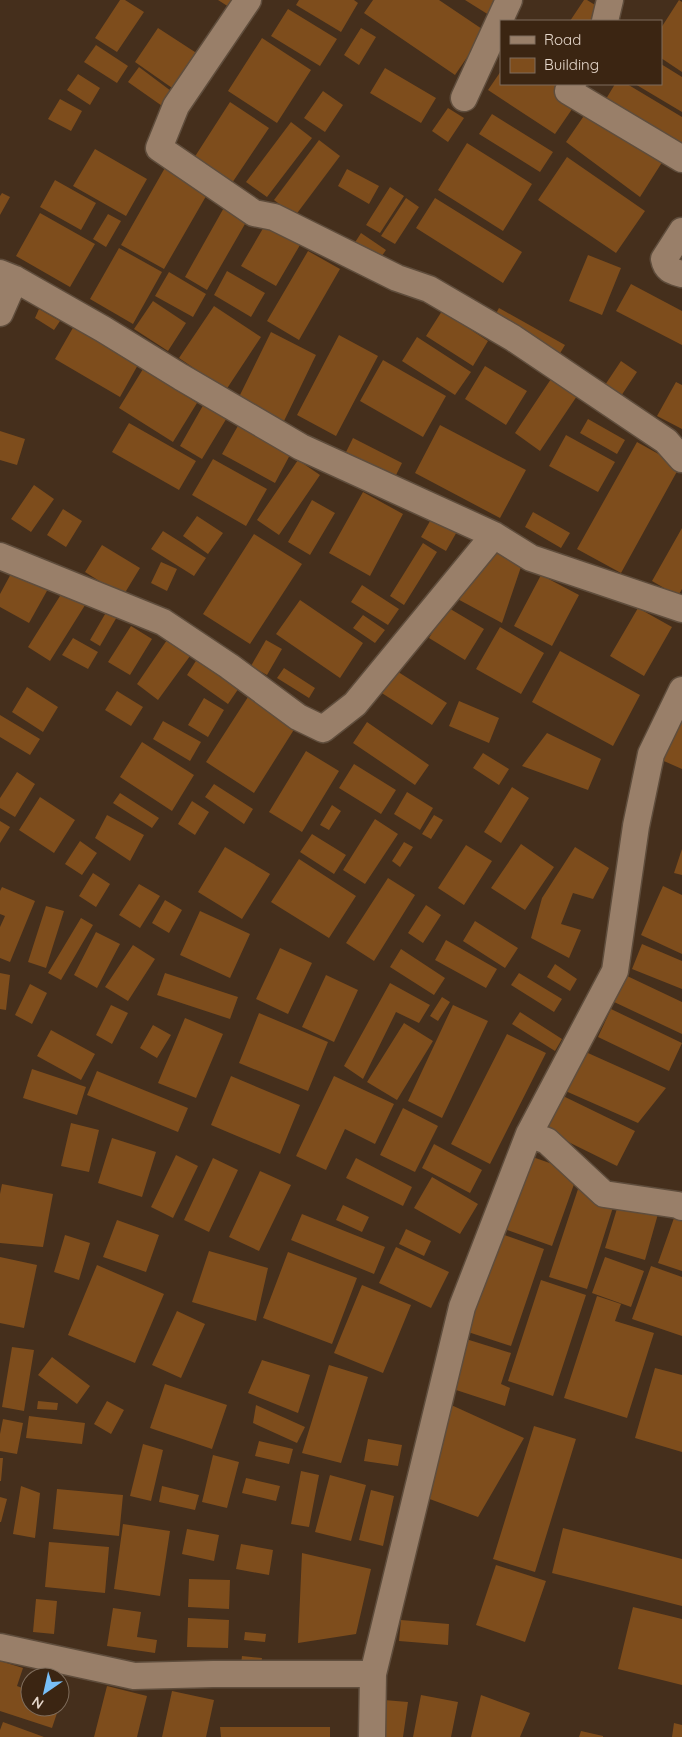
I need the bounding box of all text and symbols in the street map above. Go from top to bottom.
legend [500,20,662,85]
text: Road [544,30,581,49]
text: Building [544,55,599,74]
north arrow [20,1667,70,1717]
text: N [28,1692,47,1713]

